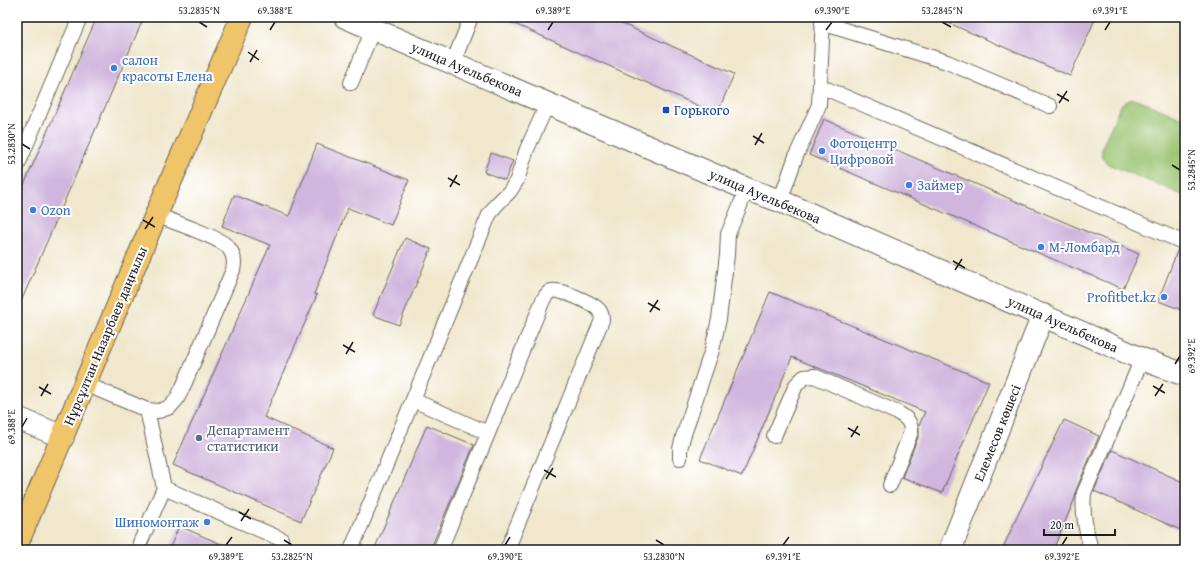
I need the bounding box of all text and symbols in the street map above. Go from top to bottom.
text: 53.2835°N [178,3,220,18]
text: 69.388°E [257,3,293,18]
text: 69.389°E [535,3,571,18]
text: 69.390°E [814,3,850,18]
text: 53.2845°N [921,3,963,18]
text: 69.391°E [1092,3,1128,18]
street label: улица Ауельбекова [407,36,526,102]
place label: салон красоты Елена [122,50,213,86]
marker: салон красоты Елена [109,63,119,73]
place label: Горького [674,100,730,120]
marker: Горького [661,105,671,115]
text: 53.2830°N [4,123,19,165]
place label: Фотоцентр Цифровой [830,133,898,169]
marker: Фотоцентр Цифровой [817,146,827,156]
text: 53.2845°N [1184,149,1199,191]
street label: улица Ауельбекова [705,163,824,229]
place label: Займер [917,175,964,195]
marker: Займер [904,180,914,190]
place label: Ozon [41,200,71,220]
marker: Ozon [28,205,38,215]
place label: М-Ломбард [1049,237,1120,257]
marker: М-Ломбард [1036,242,1046,252]
street label: Нұрсұлтан Назарбаев даңғылы [58,243,152,429]
place label: Profitbet.kz [1087,287,1156,307]
street label: улица Ауельбекова [1004,290,1122,357]
marker: Profitbet.kz [1159,292,1169,302]
text: 69.392°E [1184,338,1199,374]
street label: Елемесов көшесі [968,381,1026,484]
text: 69.388°E [4,409,19,445]
place label: Департамент статистики [206,420,290,456]
marker: Департамент статистики [194,433,204,443]
scale bar [1044,511,1115,537]
place label: Шиномонтаж [115,512,200,532]
text: 20 m [1050,516,1074,533]
marker: Шиномонтаж [202,517,212,527]
text: 69.389°E [208,549,244,564]
text: 53.2825°N [271,549,313,564]
text: 69.390°E [487,549,523,564]
text: 53.2830°N [643,549,685,564]
text: 69.391°E [765,549,801,564]
text: 69.392°E [1044,549,1080,564]

